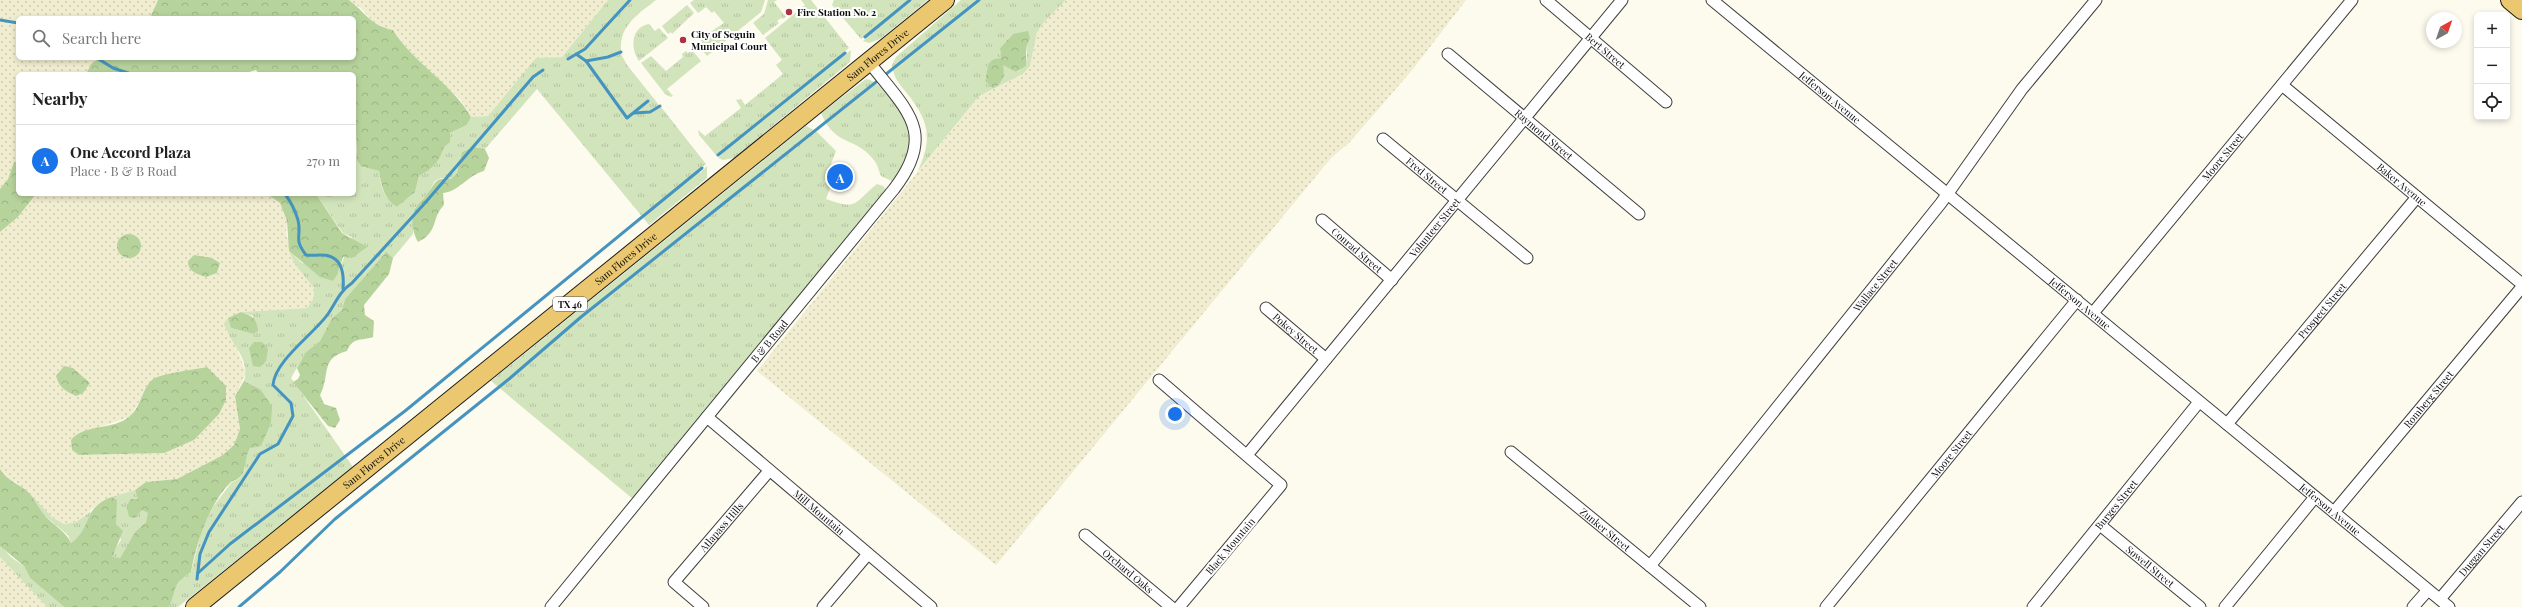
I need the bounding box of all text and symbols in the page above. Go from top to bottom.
place label: Fire Station No. 2 [797,5,876,19]
marker: Fire Station No. 2 [784,7,794,17]
north arrow [2426,12,2462,48]
map controls [2474,12,2510,120]
button: + [2474,12,2510,48]
search box [16,16,356,60]
street label: Sam Flores Drive [843,25,912,84]
icon: search [30,27,52,49]
place label: City of Seguin Municipal Court [691,27,768,53]
text: Search here [62,28,141,48]
street label: Bert Street [1582,29,1629,72]
marker: City of Seguin Municipal Court [678,35,688,45]
button: − [2474,48,2510,84]
street label: Jefferson Avenue [1796,67,1864,127]
button: locate [2474,84,2510,120]
text: Nearby [32,87,87,109]
street label: Raymond Street [1512,106,1576,163]
street label: Moore Street [2198,129,2247,183]
text: One Accord Plaza [70,142,191,162]
text: A [41,152,49,169]
text: 270 m [306,152,340,169]
street label: Fred Street [1403,154,1451,197]
street label: Baker Avenue [2374,160,2430,209]
text: Place · B & B Road [70,162,177,179]
pin: A [827,162,853,192]
street label: Volunteer Street [1405,194,1464,261]
street label: Conrad Street [1328,224,1386,276]
street label: Sam Flores Drive [592,229,660,288]
street label: Wallace Street [1849,256,1901,315]
street label: Jefferson Avenue [2046,273,2114,333]
street label: Prospect Street [2295,279,2350,341]
road number: TX 46 [553,297,587,311]
street label: Pokey Street [1270,310,1322,357]
street label: B & B Road [748,317,791,365]
street label: Romberg Street [2400,367,2457,431]
your location [1165,404,1185,424]
street label: Moore Street [1927,426,1975,481]
street label: Sam Flores Drive [340,433,408,492]
street label: Burges Street [2092,476,2141,532]
street label: Jefferson Avenue [2296,479,2364,539]
street label: Mill Mountain [790,486,848,538]
street label: Atlapass Hills [696,499,746,555]
street label: Zunker Street [1577,504,1634,555]
street label: Black Mountain [1202,515,1258,577]
street label: Duggan Street [2455,521,2508,579]
street label: Sowell Street [2123,542,2178,591]
street label: Orchard Oaks [1100,546,1156,596]

